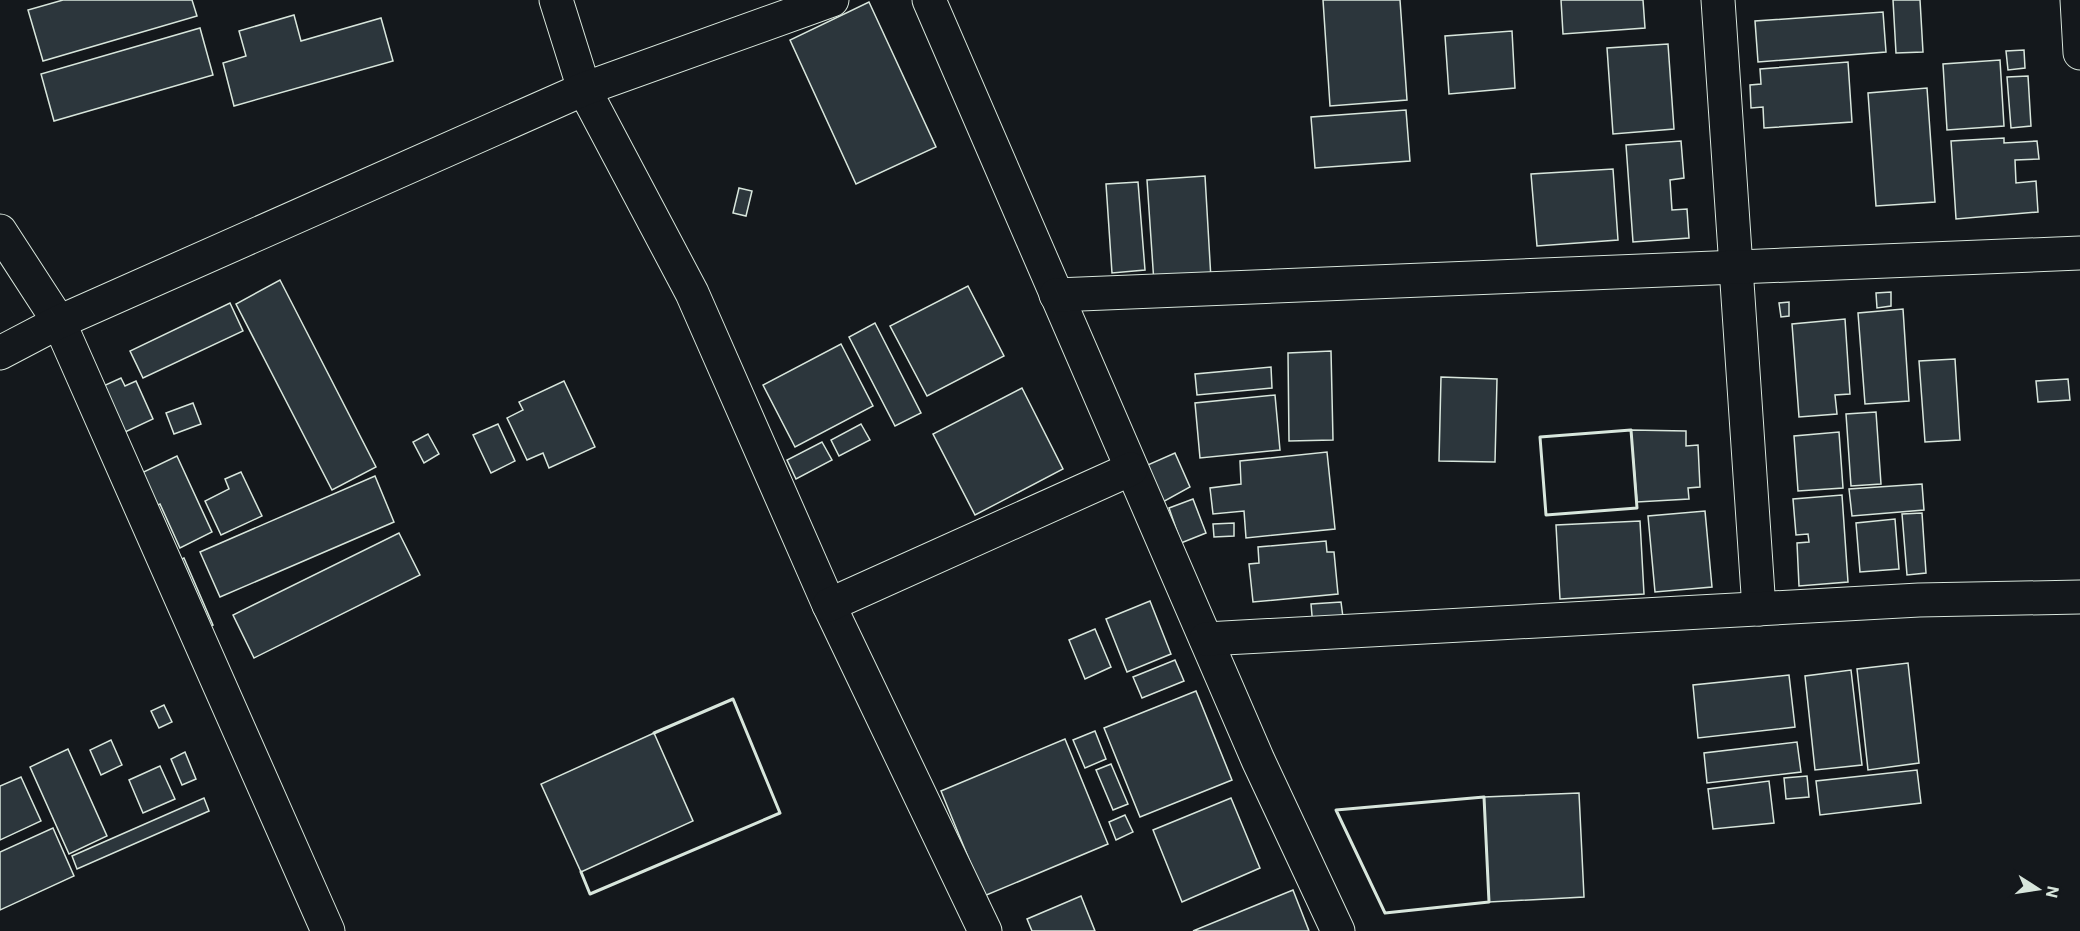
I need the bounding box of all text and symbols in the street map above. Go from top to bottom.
north arrow [2008,859,2068,919]
text: N [2042,885,2063,900]

